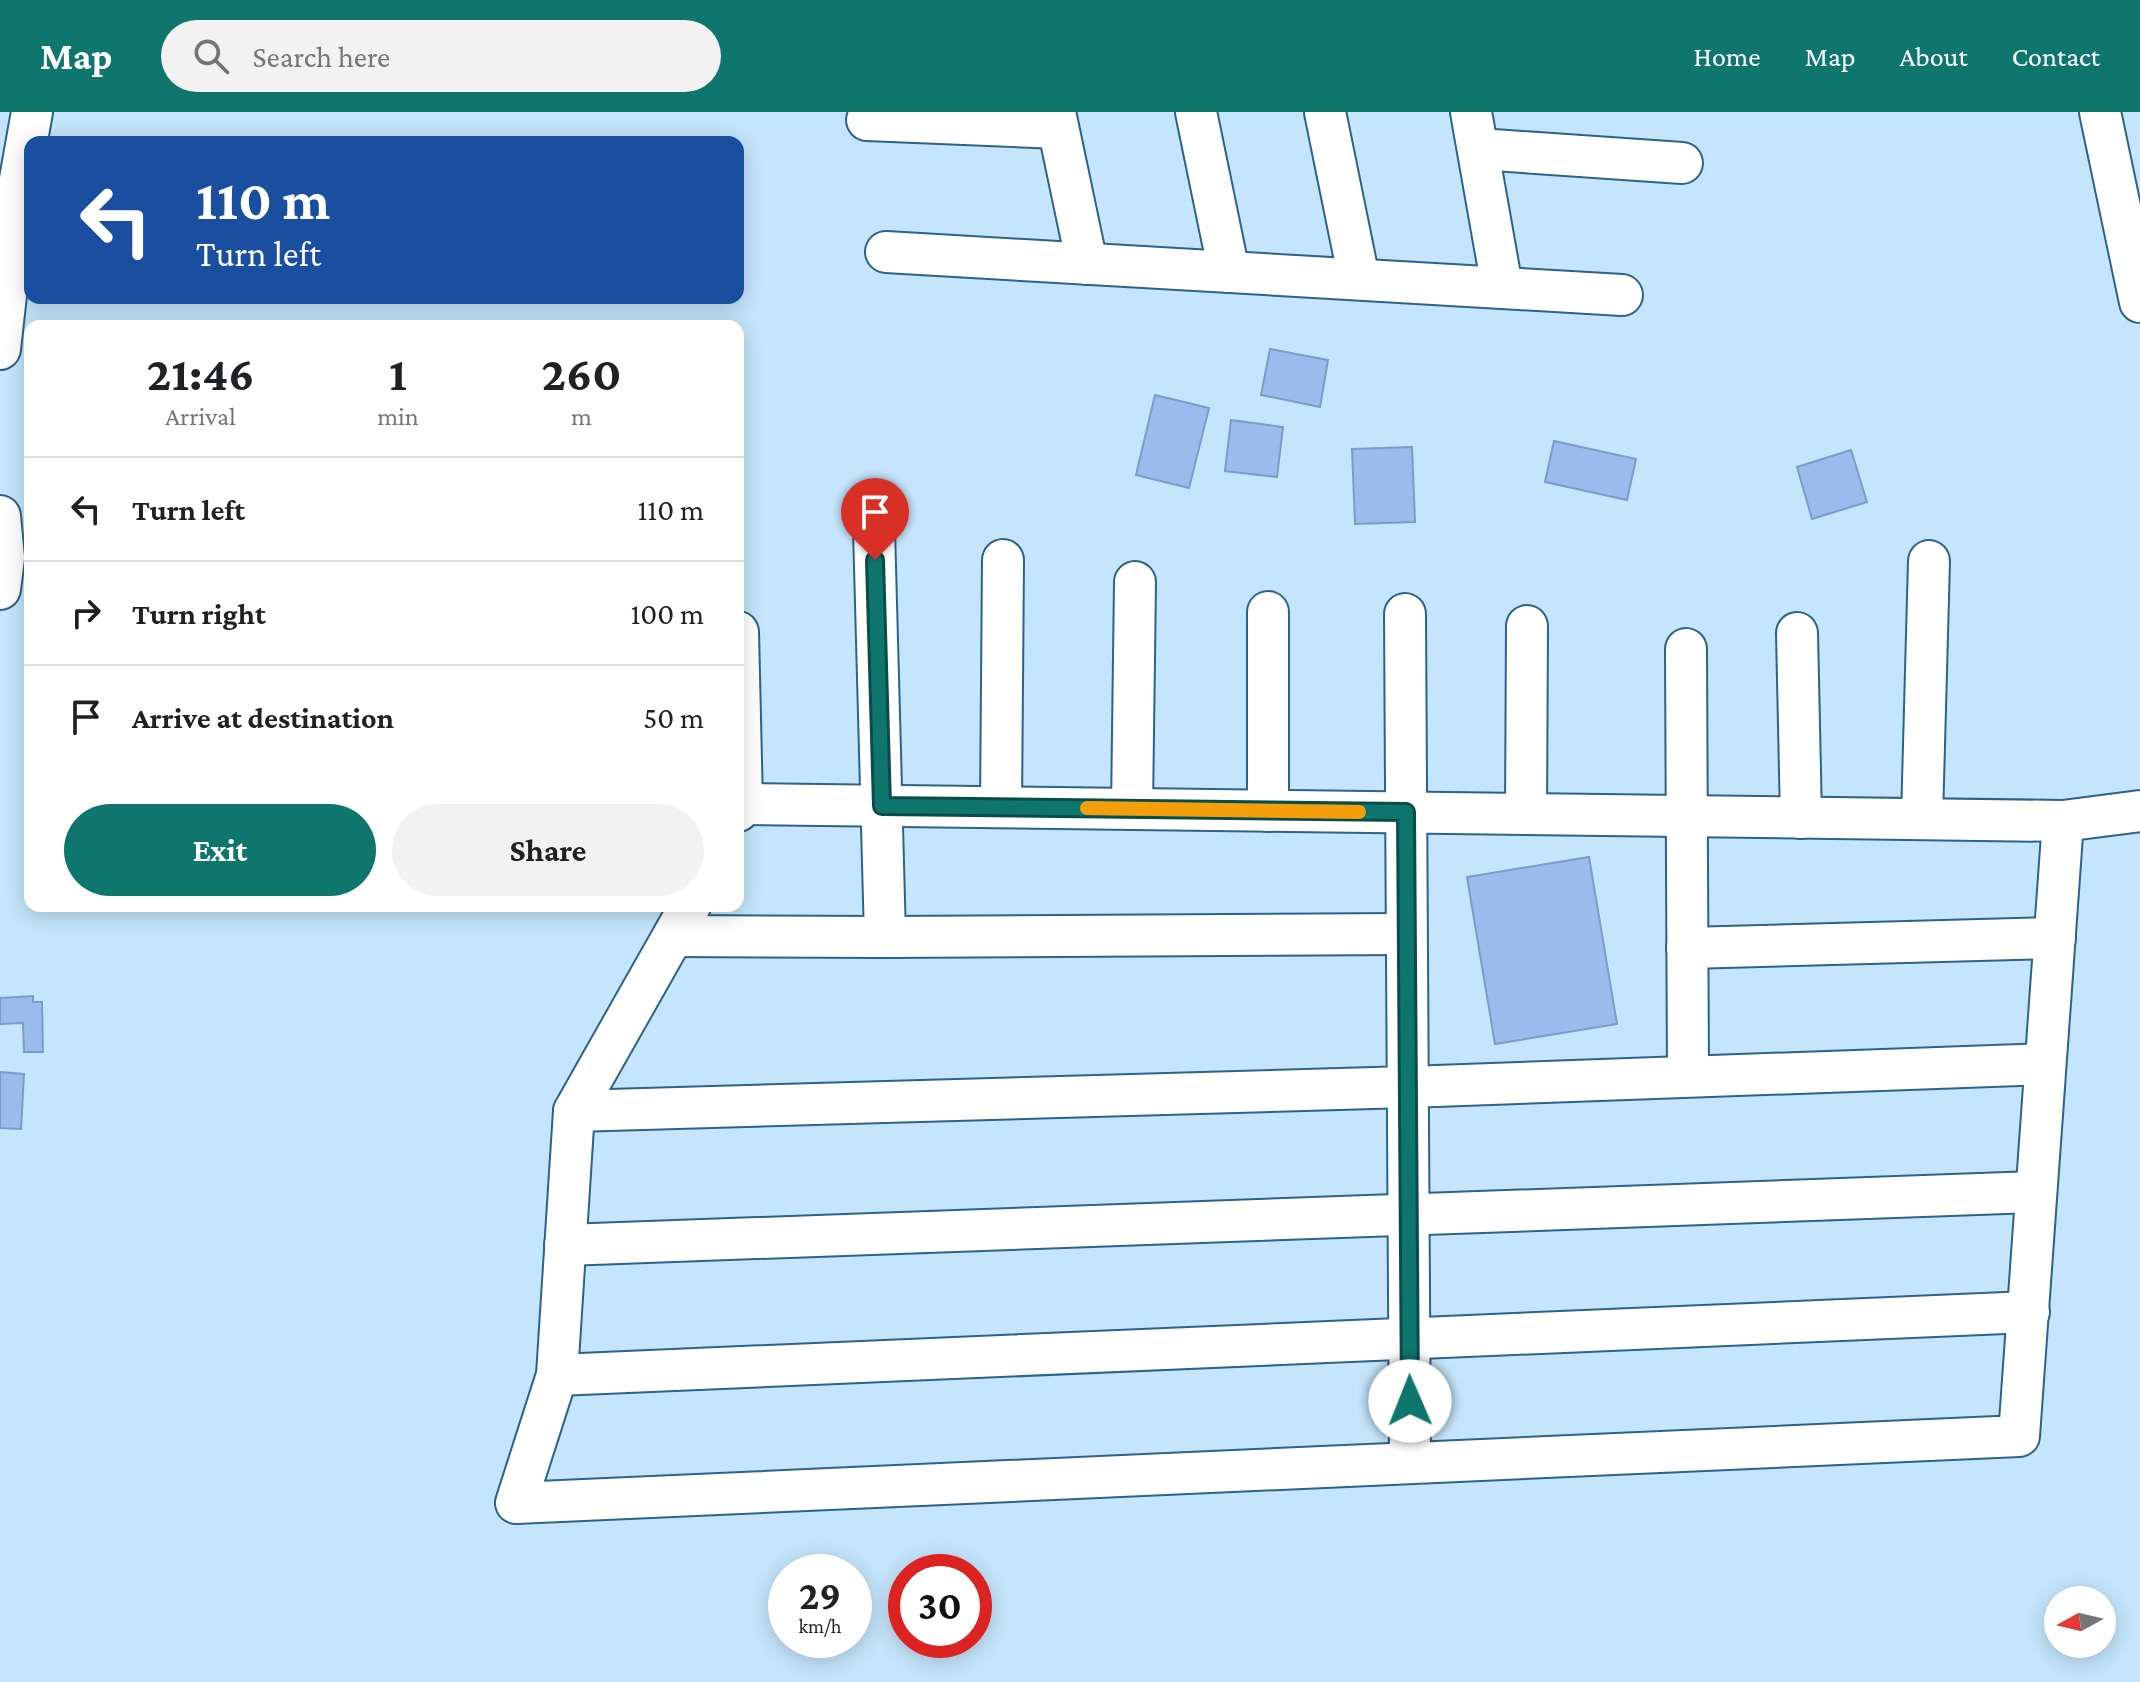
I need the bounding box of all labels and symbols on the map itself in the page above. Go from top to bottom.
pin [841,478,909,560]
position arrow [1368,1359,1452,1443]
speed limit sign: 30 [888,1554,992,1658]
north arrow [2044,1586,2116,1658]

